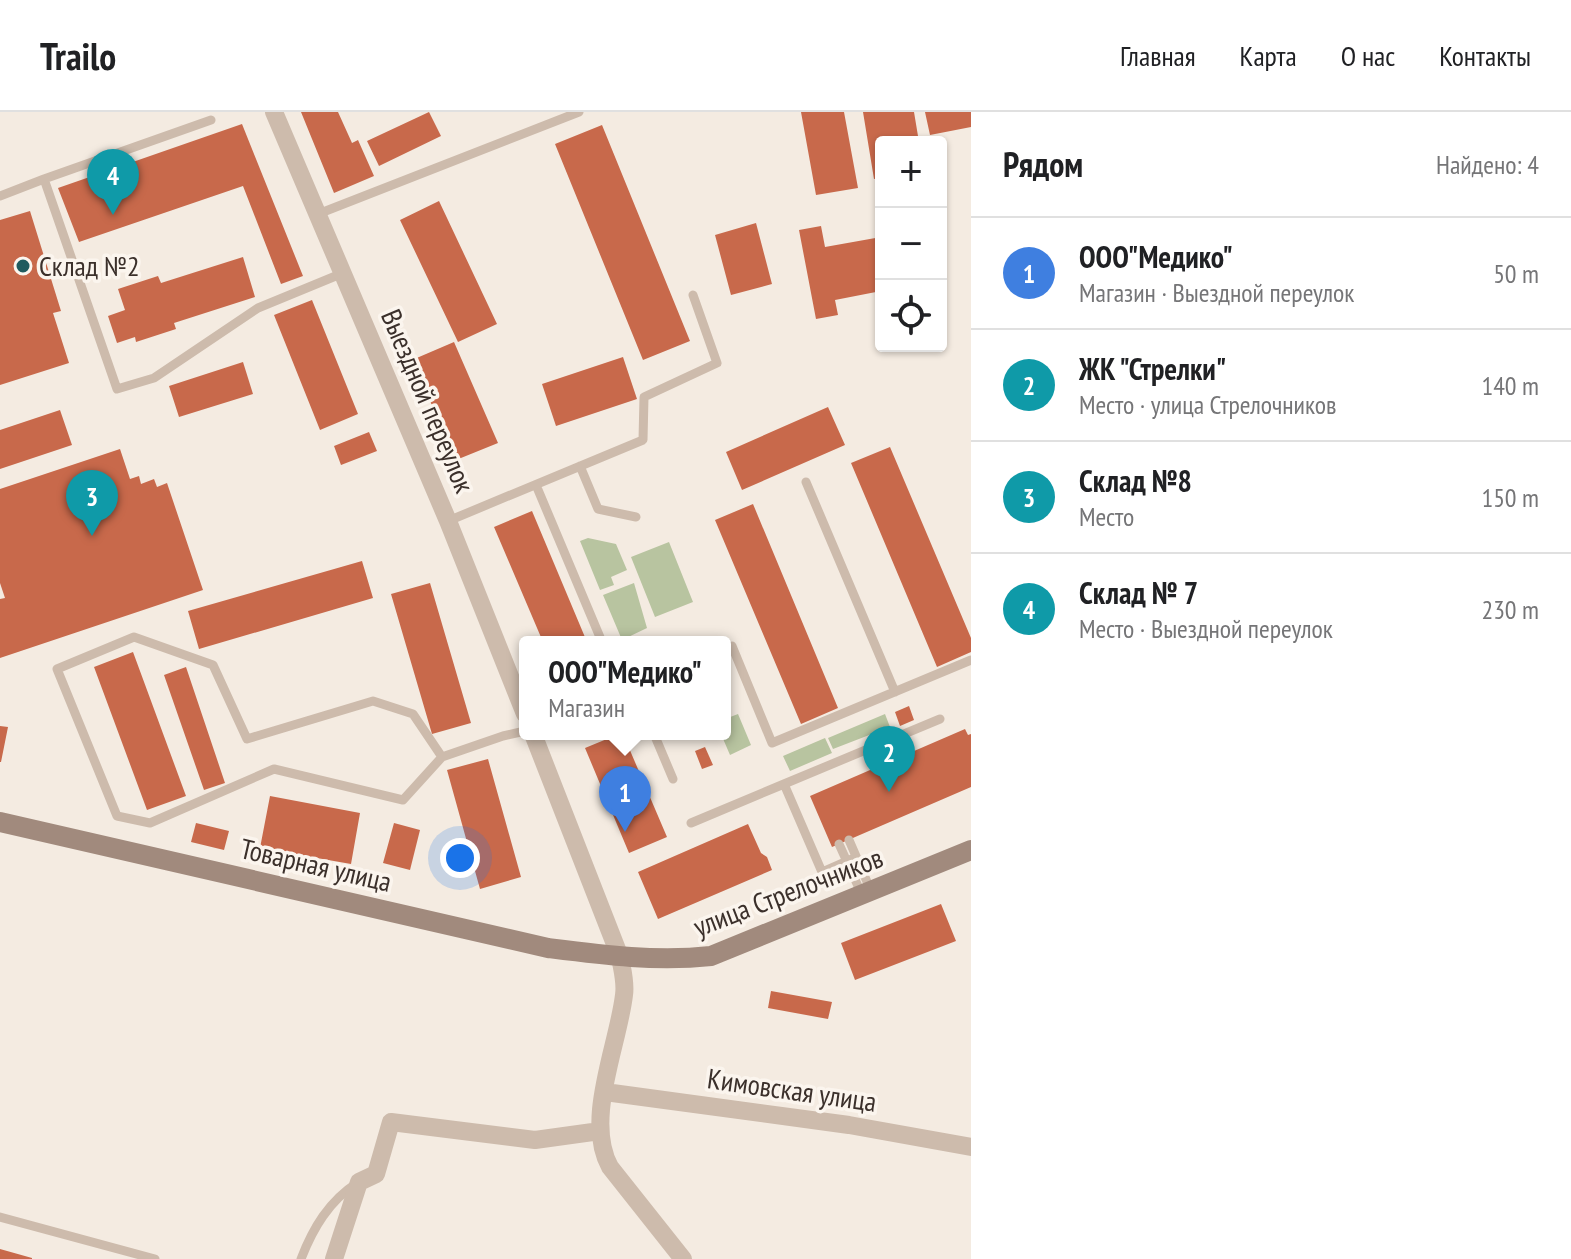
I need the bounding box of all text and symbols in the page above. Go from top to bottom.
text: Trailo [40,31,116,80]
text: Главная [1120,37,1196,74]
text: Карта [1240,37,1297,74]
text: О нас [1341,37,1395,74]
text: Контакты [1439,37,1531,74]
map controls [875,136,947,352]
button: + [875,136,947,208]
text: Рядом [1003,142,1083,186]
text: Найдено: 4 [1436,148,1539,181]
pin: 4 [87,149,139,215]
button: − [875,208,947,280]
text: ООО"Медико" [1079,237,1233,276]
place label: Склад №2 [39,247,140,284]
marker: Склад №2 [14,257,32,275]
text: 1 [1023,257,1035,290]
text: 50 m [1493,257,1539,290]
text: Магазин · Выездной переулок [1079,276,1354,309]
button: locate [875,280,947,352]
street label: Выездной переулок [373,303,484,498]
text: ЖК "Стрелки" [1079,349,1226,388]
text: 2 [1023,369,1035,402]
text: 140 m [1481,369,1539,402]
text: Место · улица Стрелочников [1079,388,1337,421]
text: Склад №8 [1079,461,1192,500]
pin: 3 [66,470,118,536]
text: 3 [1023,481,1035,514]
text: 150 m [1481,481,1539,514]
text: Место [1079,500,1134,533]
text: Склад № 7 [1079,573,1198,612]
text: 4 [1023,593,1035,626]
text: 230 m [1481,593,1539,626]
text: Место · Выездной переулок [1079,612,1333,645]
popup [519,636,731,740]
text: ООО"Медико" [548,652,702,691]
text: Магазин [548,691,625,724]
pin: 2 [863,726,915,792]
pin: 1 [599,766,651,832]
street label: Товарная улица [237,829,395,900]
your location [440,838,480,878]
street label: улица Стрелочников [688,838,888,945]
street label: Кимовская улица [705,1059,879,1120]

